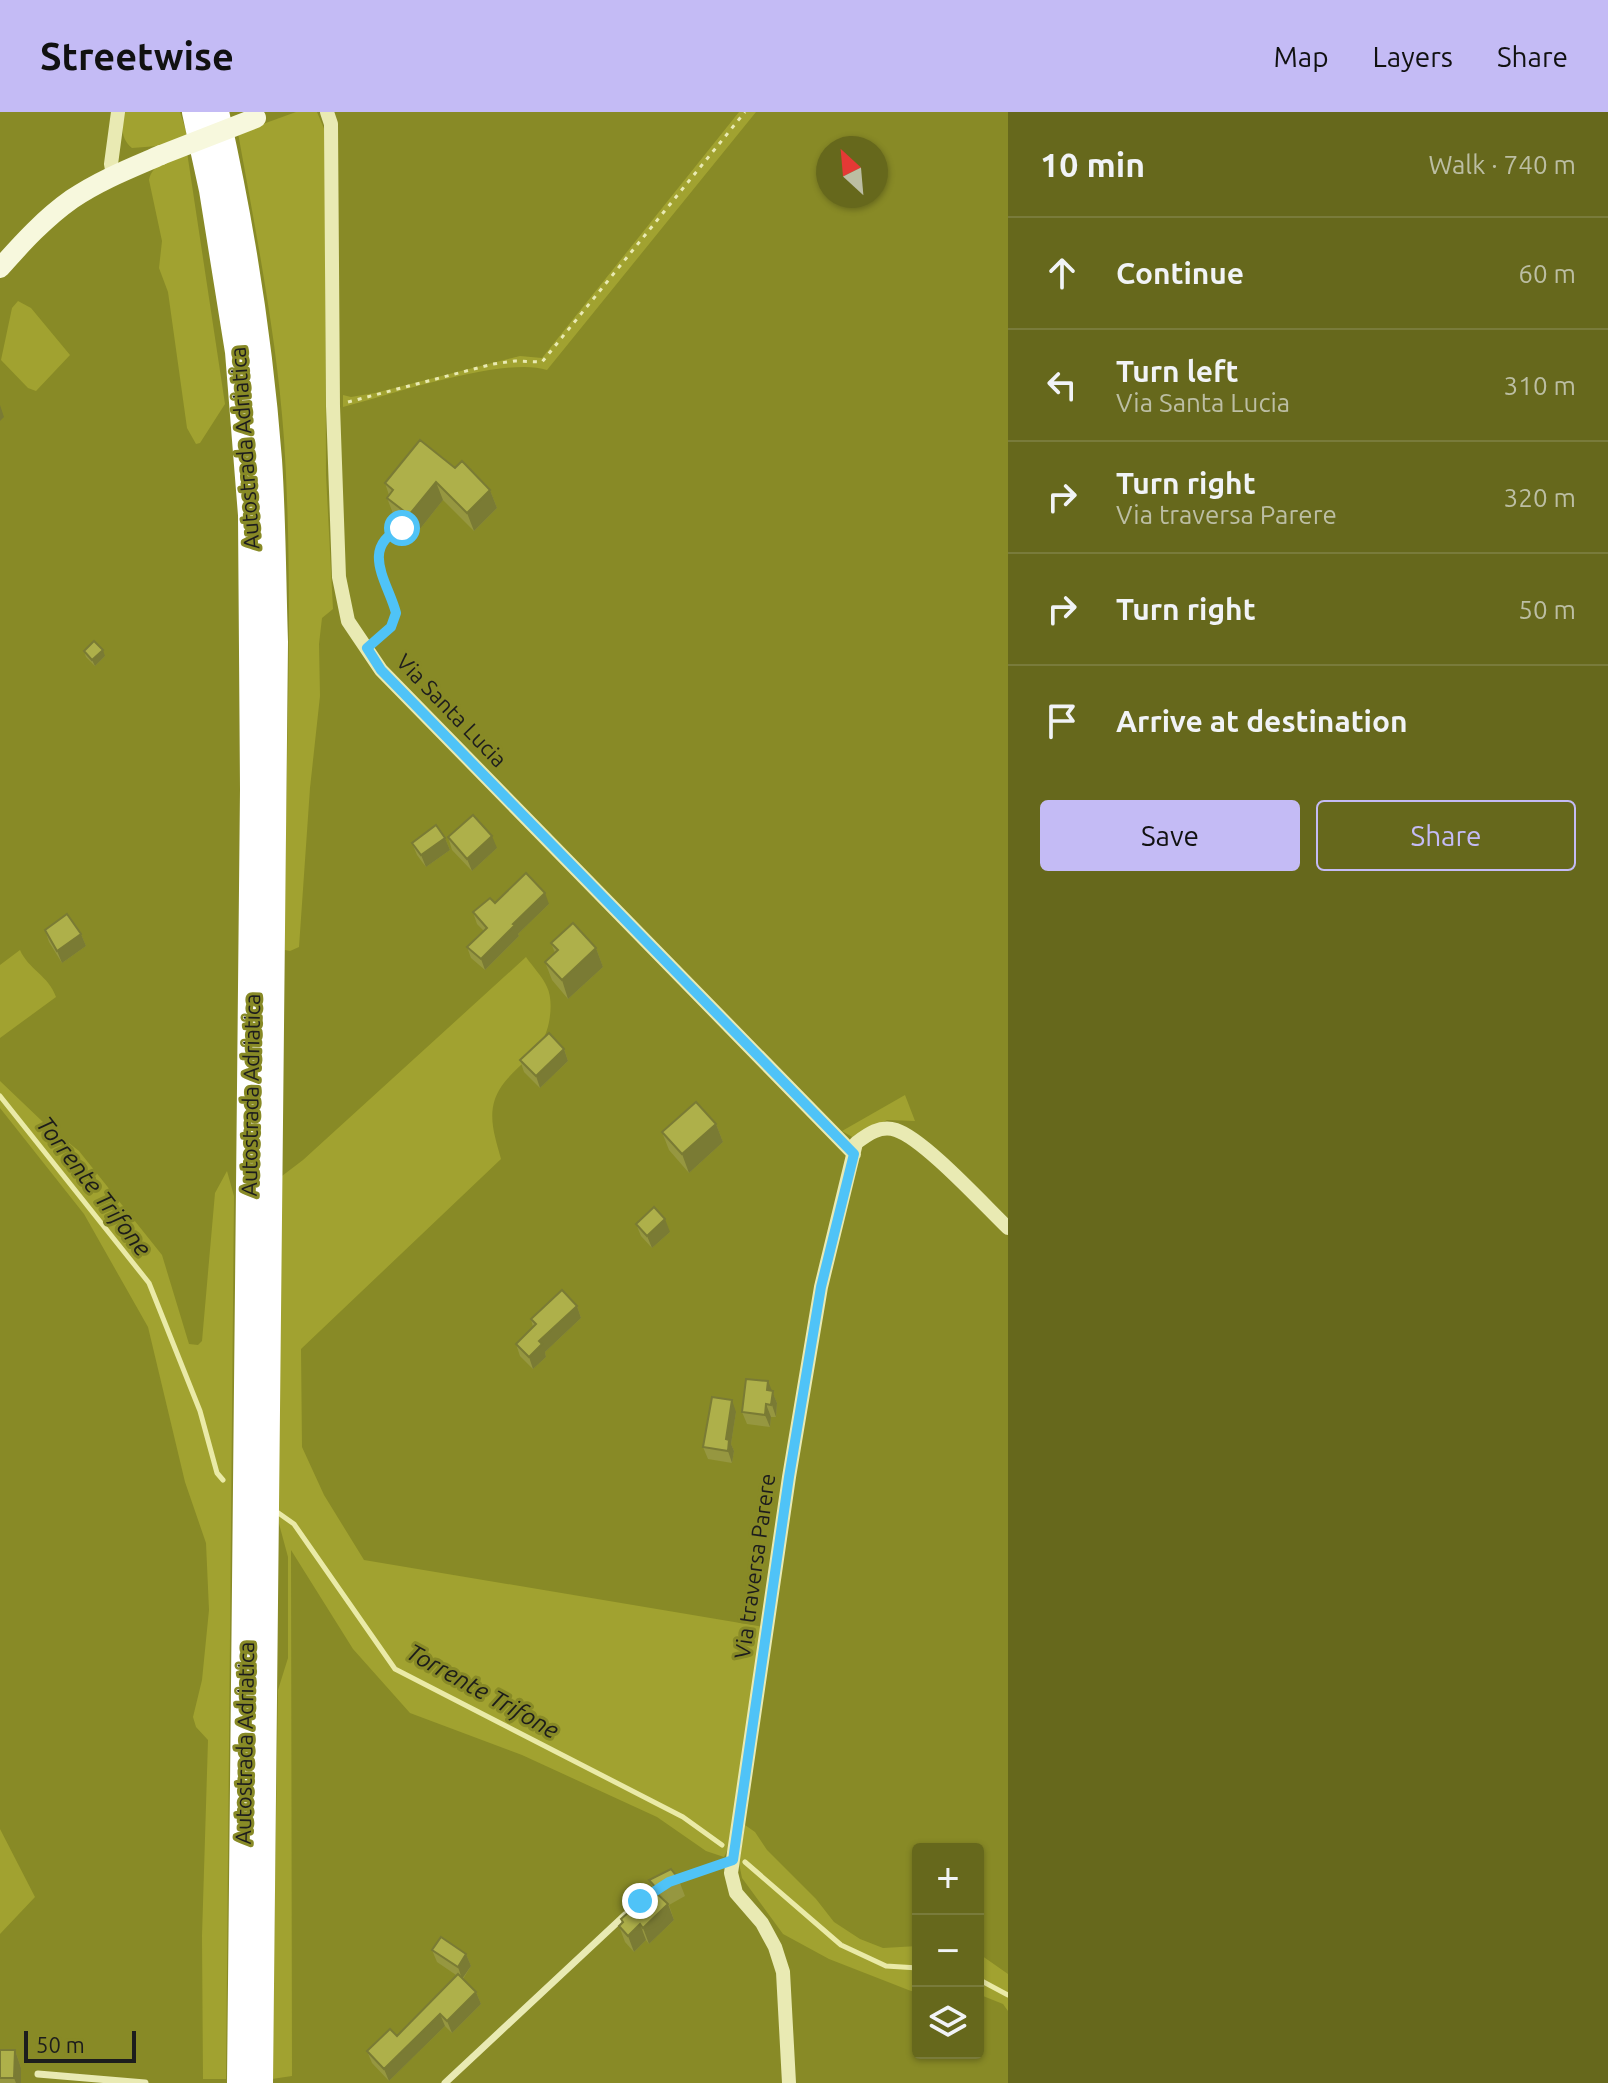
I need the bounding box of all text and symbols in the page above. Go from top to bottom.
text: Streetwise [40,35,234,77]
text: Map [1273,41,1329,72]
text: Layers [1373,41,1453,72]
text: Share [1497,41,1568,72]
north arrow [816,136,888,208]
text: 10 min [1040,145,1145,183]
text: Walk · 740 m [1428,150,1576,179]
icon: ahead [1040,251,1084,295]
text: Continue [1116,256,1244,290]
text: 60 m [1518,259,1576,288]
street label: Autostrada Adriatica [224,346,264,550]
text: Turn left [1116,354,1238,388]
icon: left [1040,363,1084,407]
text: 310 m [1504,371,1576,400]
text: Via Santa Lucia [1116,388,1290,417]
text: Turn right [1116,466,1256,500]
icon: right [1040,475,1084,519]
text: 320 m [1504,483,1576,512]
text: Via traversa Parere [1116,500,1337,529]
route start [384,510,420,546]
icon: right [1040,587,1084,631]
text: Turn right [1116,592,1256,626]
text: 50 m [1518,595,1576,624]
street label: Via Santa Lucia [392,648,512,772]
icon: arrive [1040,699,1084,743]
text: Arrive at destination [1116,704,1408,738]
button: Save [1040,800,1300,871]
button: Share [1316,800,1576,871]
street label: Autostrada Adriatica [236,993,264,1197]
water label: Torrente Trifone [31,1111,157,1261]
street label: Via traversa Parere [729,1472,779,1660]
water label: Torrente Trifone [402,1638,564,1744]
street label: Autostrada Adriatica [230,1641,258,1845]
map controls [912,1843,984,2059]
button: + [912,1843,984,1915]
route end [622,1883,658,1919]
button: − [912,1915,984,1987]
button: layers [912,1987,984,2059]
scale bar [24,2027,136,2063]
text: 50 m [36,2032,85,2057]

